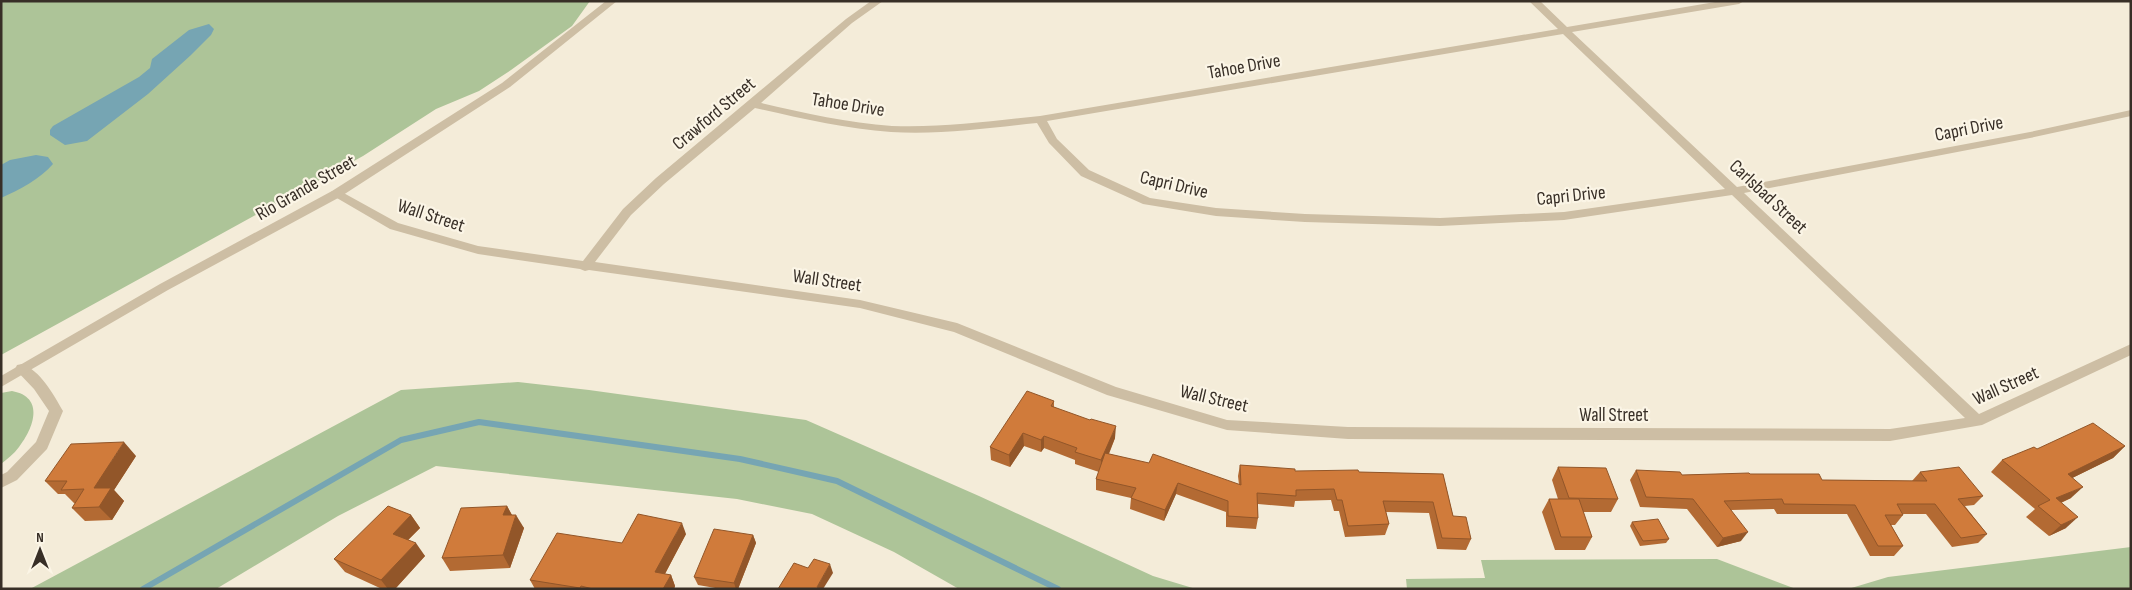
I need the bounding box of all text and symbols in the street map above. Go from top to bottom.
street label: Tahoe Drive [1206,49,1282,85]
street label: Crawford Street [668,73,760,155]
street label: Tahoe Drive [810,88,886,122]
street label: Capri Drive [1933,111,2005,147]
street label: Rio Grande Street [252,150,360,226]
street label: Carlsbad Street [1724,155,1812,239]
street label: Capri Drive [1138,166,1210,204]
street label: Capri Drive [1535,181,1607,211]
street label: Wall Street [394,194,468,238]
street label: Wall Street [791,265,863,297]
street label: Wall Street [1970,361,2043,411]
street label: Wall Street [1178,380,1251,418]
street label: Wall Street [1579,404,1649,427]
north arrow [15,525,65,575]
text: N [36,529,44,546]

